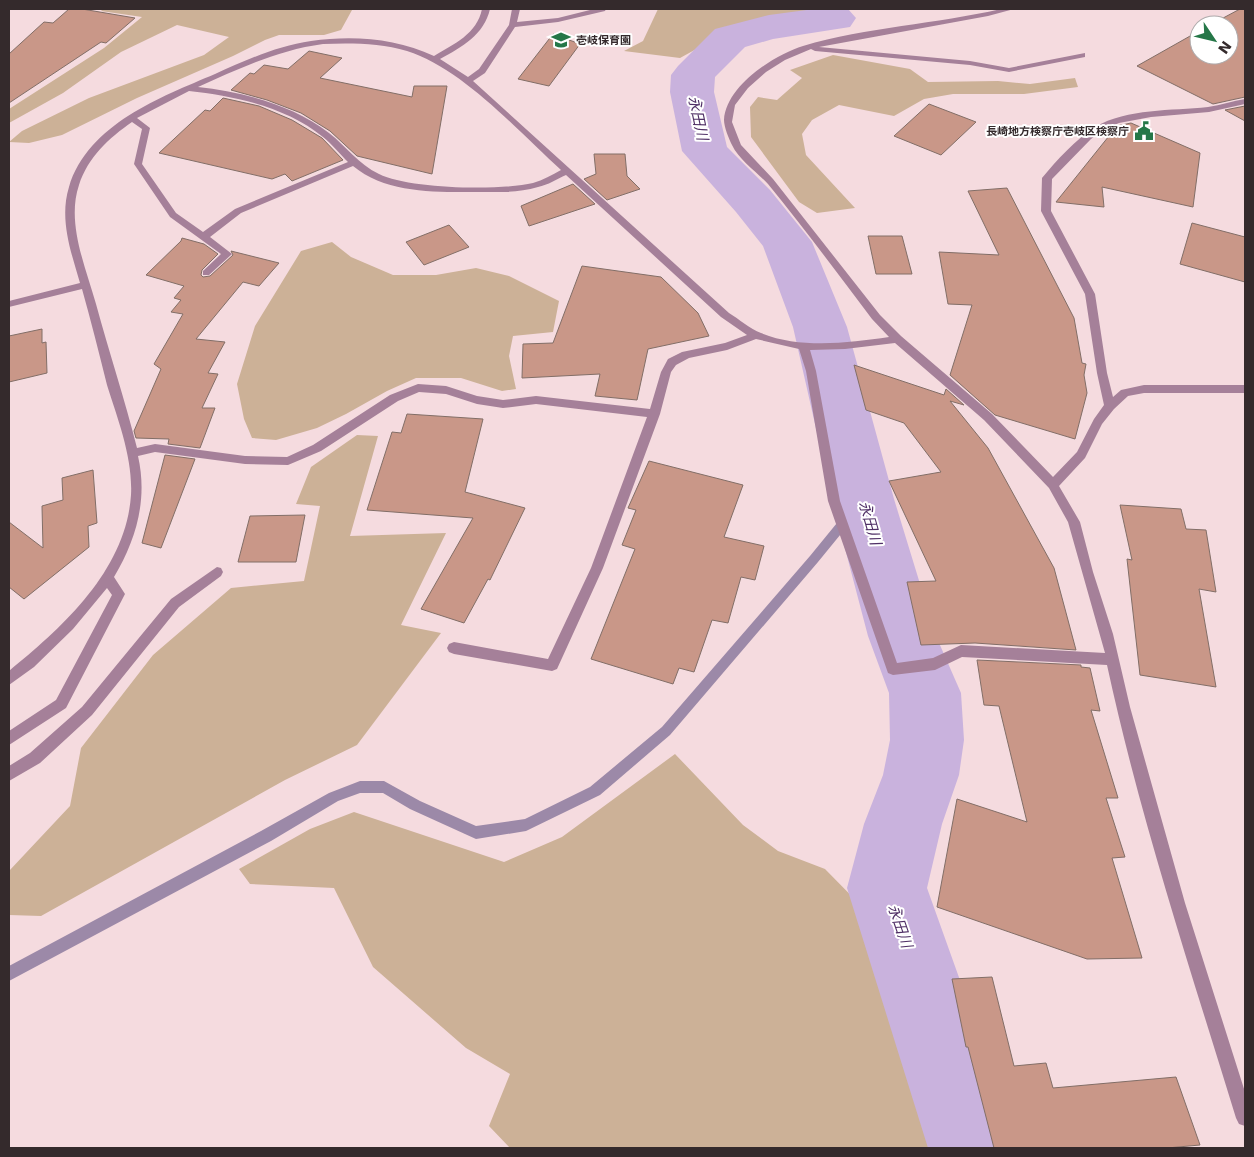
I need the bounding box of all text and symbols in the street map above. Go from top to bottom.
north arrow [1189,15,1239,65]
school or university icon: 壱岐保育園 [550,29,572,51]
place label: 壱岐保育園 [576,34,631,47]
text: N [1215,38,1235,57]
water label: 永田川 [685,94,712,144]
public building icon: 長崎地方検察庁壱岐区検察庁 [1133,120,1155,142]
place label: 長崎地方検察庁壱岐区検察庁 [986,125,1129,138]
water label: 永田川 [855,499,885,549]
water label: 永田川 [884,902,916,952]

